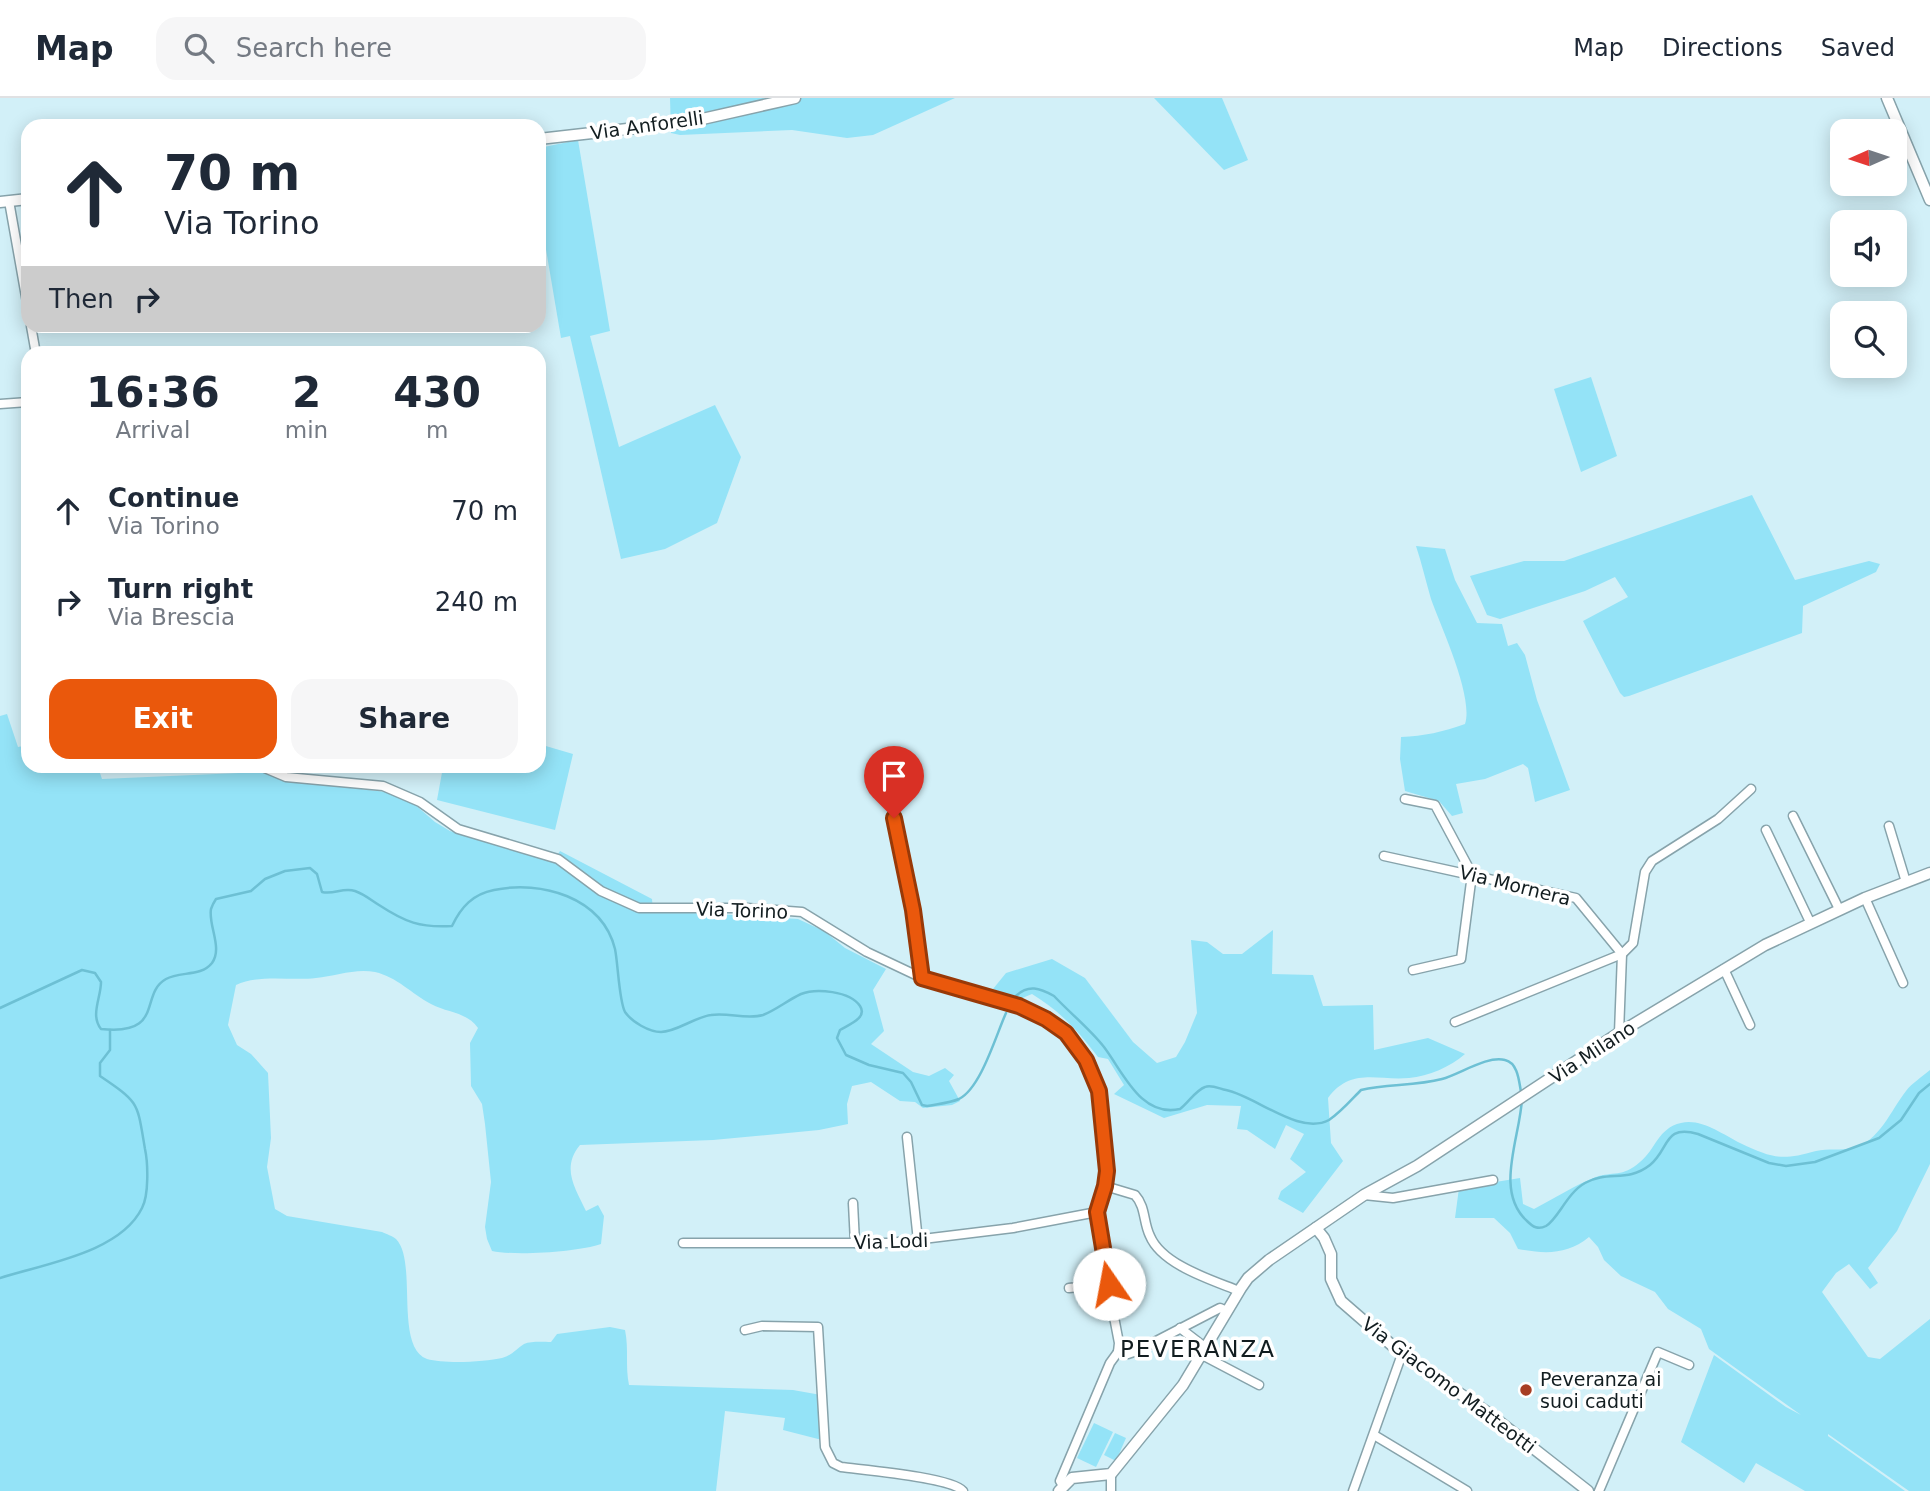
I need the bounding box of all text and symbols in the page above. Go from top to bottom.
search box [156,17,646,80]
text: Map [35,29,114,68]
icon: search [180,29,218,67]
text: Search here [236,33,392,63]
text: Map [1573,34,1624,62]
text: Directions [1662,34,1783,62]
text: Saved [1821,34,1895,62]
street label: Via Anforelli [589,106,705,144]
north arrow [1830,119,1908,196]
map controls [1830,119,1907,378]
text: 70 m [164,145,300,202]
icon: ahead [49,147,140,238]
text: Via Torino [164,204,319,242]
button: sound [1830,210,1907,287]
icon: right [128,280,166,318]
text: Then [49,284,114,314]
button: search [1830,301,1907,378]
text: 16:36 [86,368,220,417]
text: 2 [292,368,321,417]
text: 430 [393,368,481,417]
text: Arrival [116,417,190,443]
text: min [285,417,328,443]
text: m [426,417,448,443]
text: Continue [108,483,239,513]
icon: ahead [49,492,87,530]
text: 70 m [451,496,518,526]
text: Via Torino [108,513,220,539]
text: Turn right [108,574,253,604]
icon: right [49,583,87,621]
text: 240 m [435,587,518,617]
text: Via Brescia [108,604,235,630]
button: Exit [49,679,277,759]
button: Share [291,679,518,759]
pin [864,746,924,818]
icon: arrive [875,757,913,795]
street label: Via Mornera [1457,861,1573,909]
street label: Via Torino [695,897,789,923]
street label: Via Milano [1545,1016,1639,1088]
street label: Via Lodi [853,1229,929,1253]
position arrow [1072,1247,1146,1321]
street label: Via Giacomo Matteotti [1358,1312,1540,1458]
district label: PEVERANZA [1120,1336,1276,1362]
place label: Peveranza ai suoi caduti [1540,1368,1661,1412]
marker: Peveranza ai suoi caduti [1518,1382,1534,1398]

